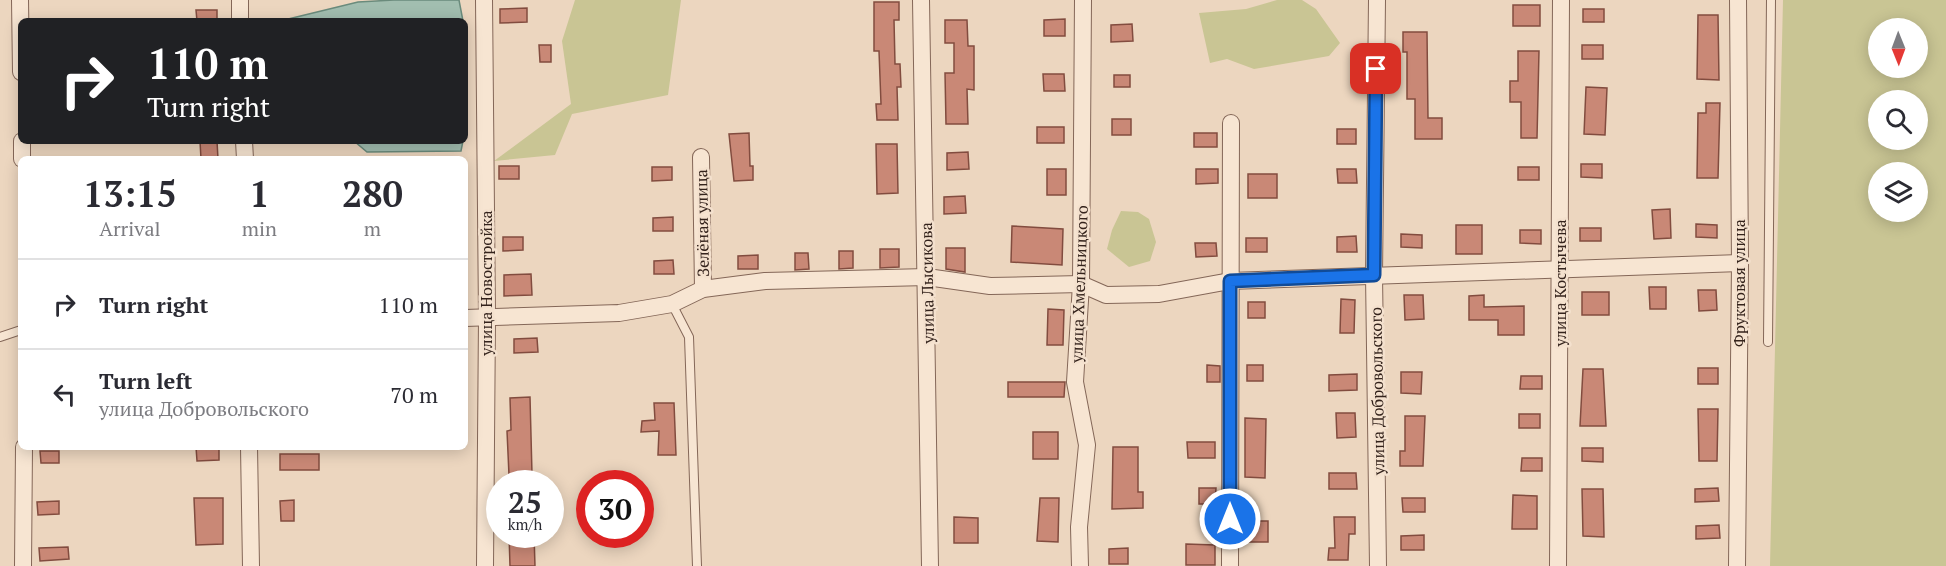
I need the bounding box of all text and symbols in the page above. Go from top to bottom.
north arrow [1868,18,1928,78]
map controls [1868,18,1928,222]
text: 110 m [147,35,268,91]
icon: right [48,42,126,120]
pin [1350,43,1401,94]
icon: arrive [1359,52,1392,85]
text: Turn right [147,89,270,125]
button: search [1868,90,1928,150]
button: layers [1868,162,1928,222]
street label: Зелёная улица [690,169,714,277]
text: 13:15 [83,170,177,217]
text: 1 [249,170,270,217]
text: 280 [342,170,403,217]
street label: улица Хмельницкого [1065,205,1093,364]
street label: улица Новостройка [475,210,497,357]
text: Arrival [99,215,161,242]
text: min [242,215,277,242]
text: m [364,215,381,242]
street label: улица Костычева [1549,219,1571,348]
street label: Фруктовая улица [1728,219,1750,347]
street label: улица Лысикова [915,222,939,345]
icon: right [48,288,81,321]
text: Turn right [99,290,208,319]
text: 110 m [378,290,438,319]
street label: улица Добровольского [1365,307,1389,476]
text: Turn left [99,366,192,395]
icon: left [48,378,81,411]
text: 70 m [390,380,438,409]
text: улица Добровольского [99,395,309,422]
speed limit sign: 30 [576,470,654,548]
text: 25 [508,482,542,522]
position arrow [1198,487,1262,551]
text: km/h [508,514,542,534]

